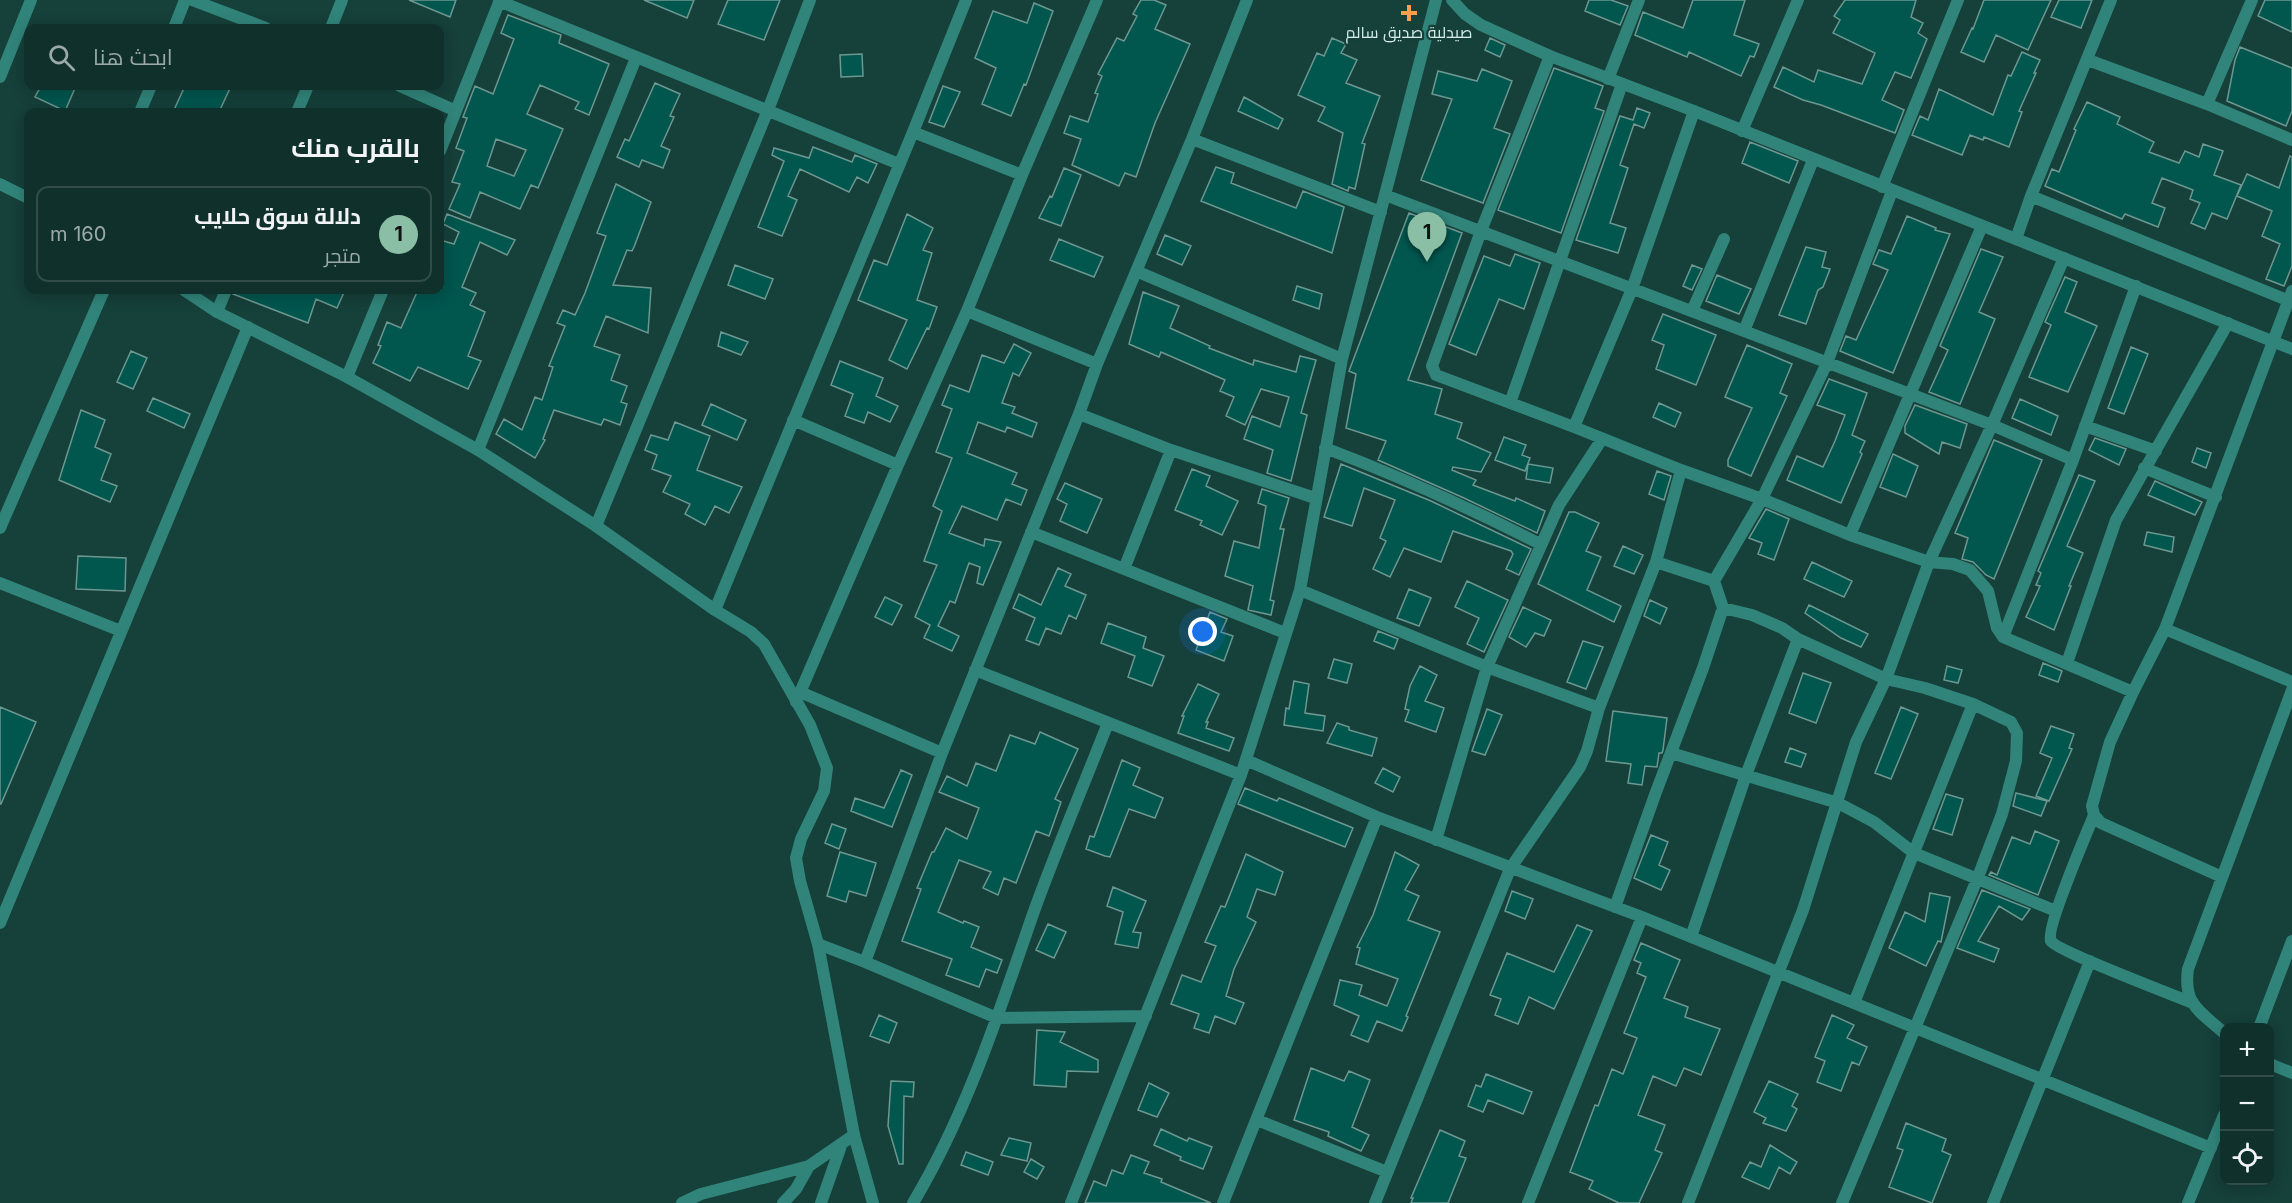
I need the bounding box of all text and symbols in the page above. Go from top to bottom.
marker: صيدلية صديق سالم [1402,6,1416,20]
place label: صيدلية صديق سالم [1346,22,1472,44]
search box [24,24,444,90]
icon: search [45,41,78,74]
text: ابحث هنا [93,44,173,70]
text: بالقرب منك [291,132,420,163]
text: دلالة سوق حلايب [194,203,361,229]
pin: 1 [1408,212,1446,262]
text: 160 m [50,222,106,246]
text: 1 [394,222,403,246]
text: متجر [324,244,361,268]
your location [1188,617,1217,646]
map controls [2220,1023,2274,1185]
button: + [2220,1023,2274,1077]
button: − [2220,1077,2274,1131]
button: locate [2220,1131,2274,1185]

